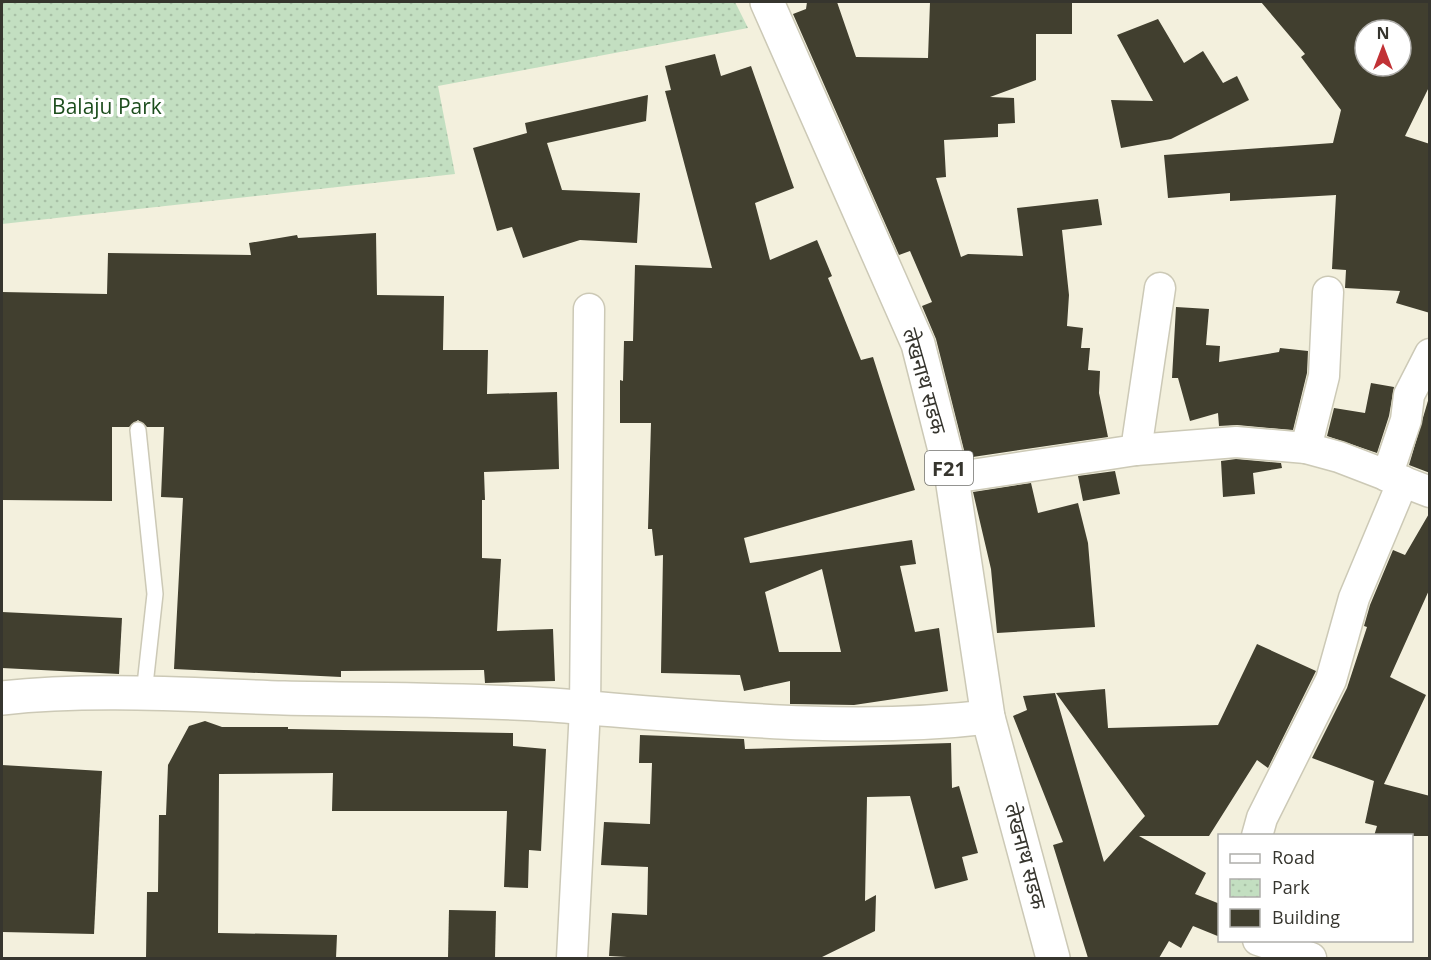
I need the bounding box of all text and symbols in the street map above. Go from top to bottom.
north arrow [1353,18,1413,78]
text: N [1376,22,1390,44]
park label: Balaju Park [52,92,162,120]
street label: लेखनाथ सडक [897,325,954,438]
road number: F21 [925,451,973,485]
street label: लेखनाथ सडक [998,800,1054,913]
legend [1218,834,1413,942]
text: Road [1272,845,1315,869]
text: Park [1272,875,1310,899]
text: Building [1272,905,1340,929]

